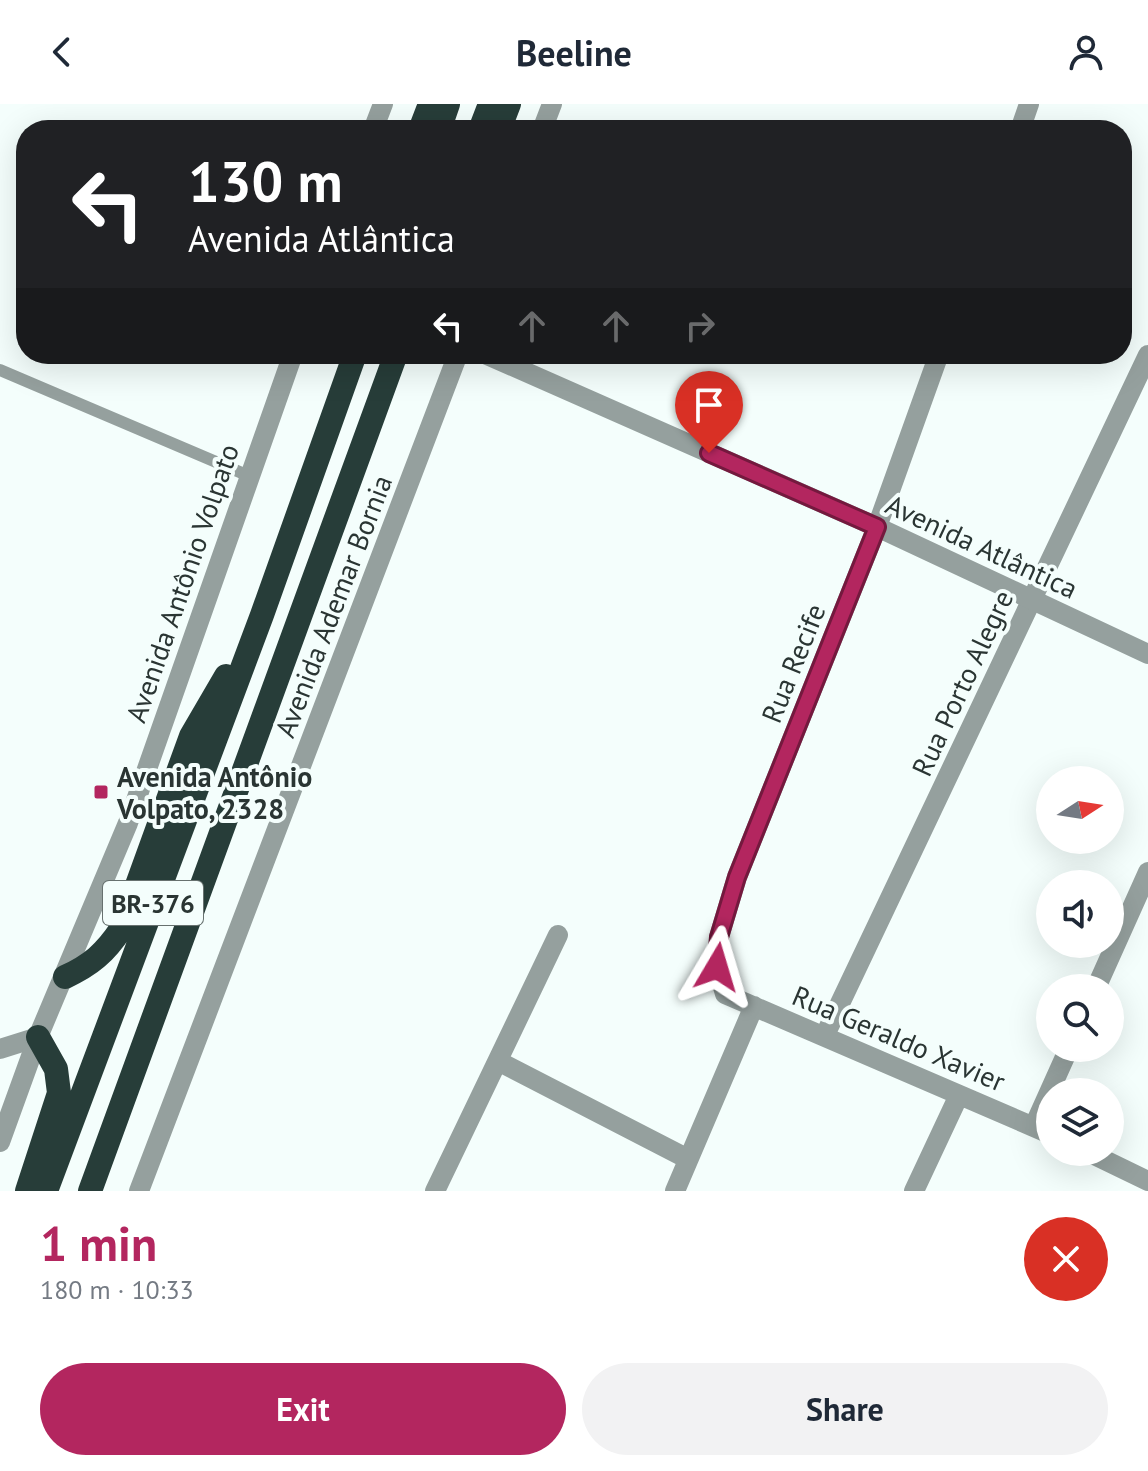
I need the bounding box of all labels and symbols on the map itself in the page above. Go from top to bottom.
pin [675,371,743,453]
street label: Avenida Antônio Volpato [117,439,247,727]
street label: Avenida Ademar Bornia [266,470,400,742]
street label: Avenida Atlântica [880,485,1084,607]
street label: Rua Porto Alegre [903,584,1021,782]
street label: Rua Recife [752,598,834,728]
place label: Avenida Antônio Volpato, 2328 [116,758,312,827]
north arrow [1036,766,1124,854]
marker: Avenida Antônio Volpato, 2328 [92,783,110,801]
road number: BR-376 [103,881,203,925]
position arrow [675,925,759,1009]
street label: Rua Geraldo Xavier [787,976,1011,1100]

